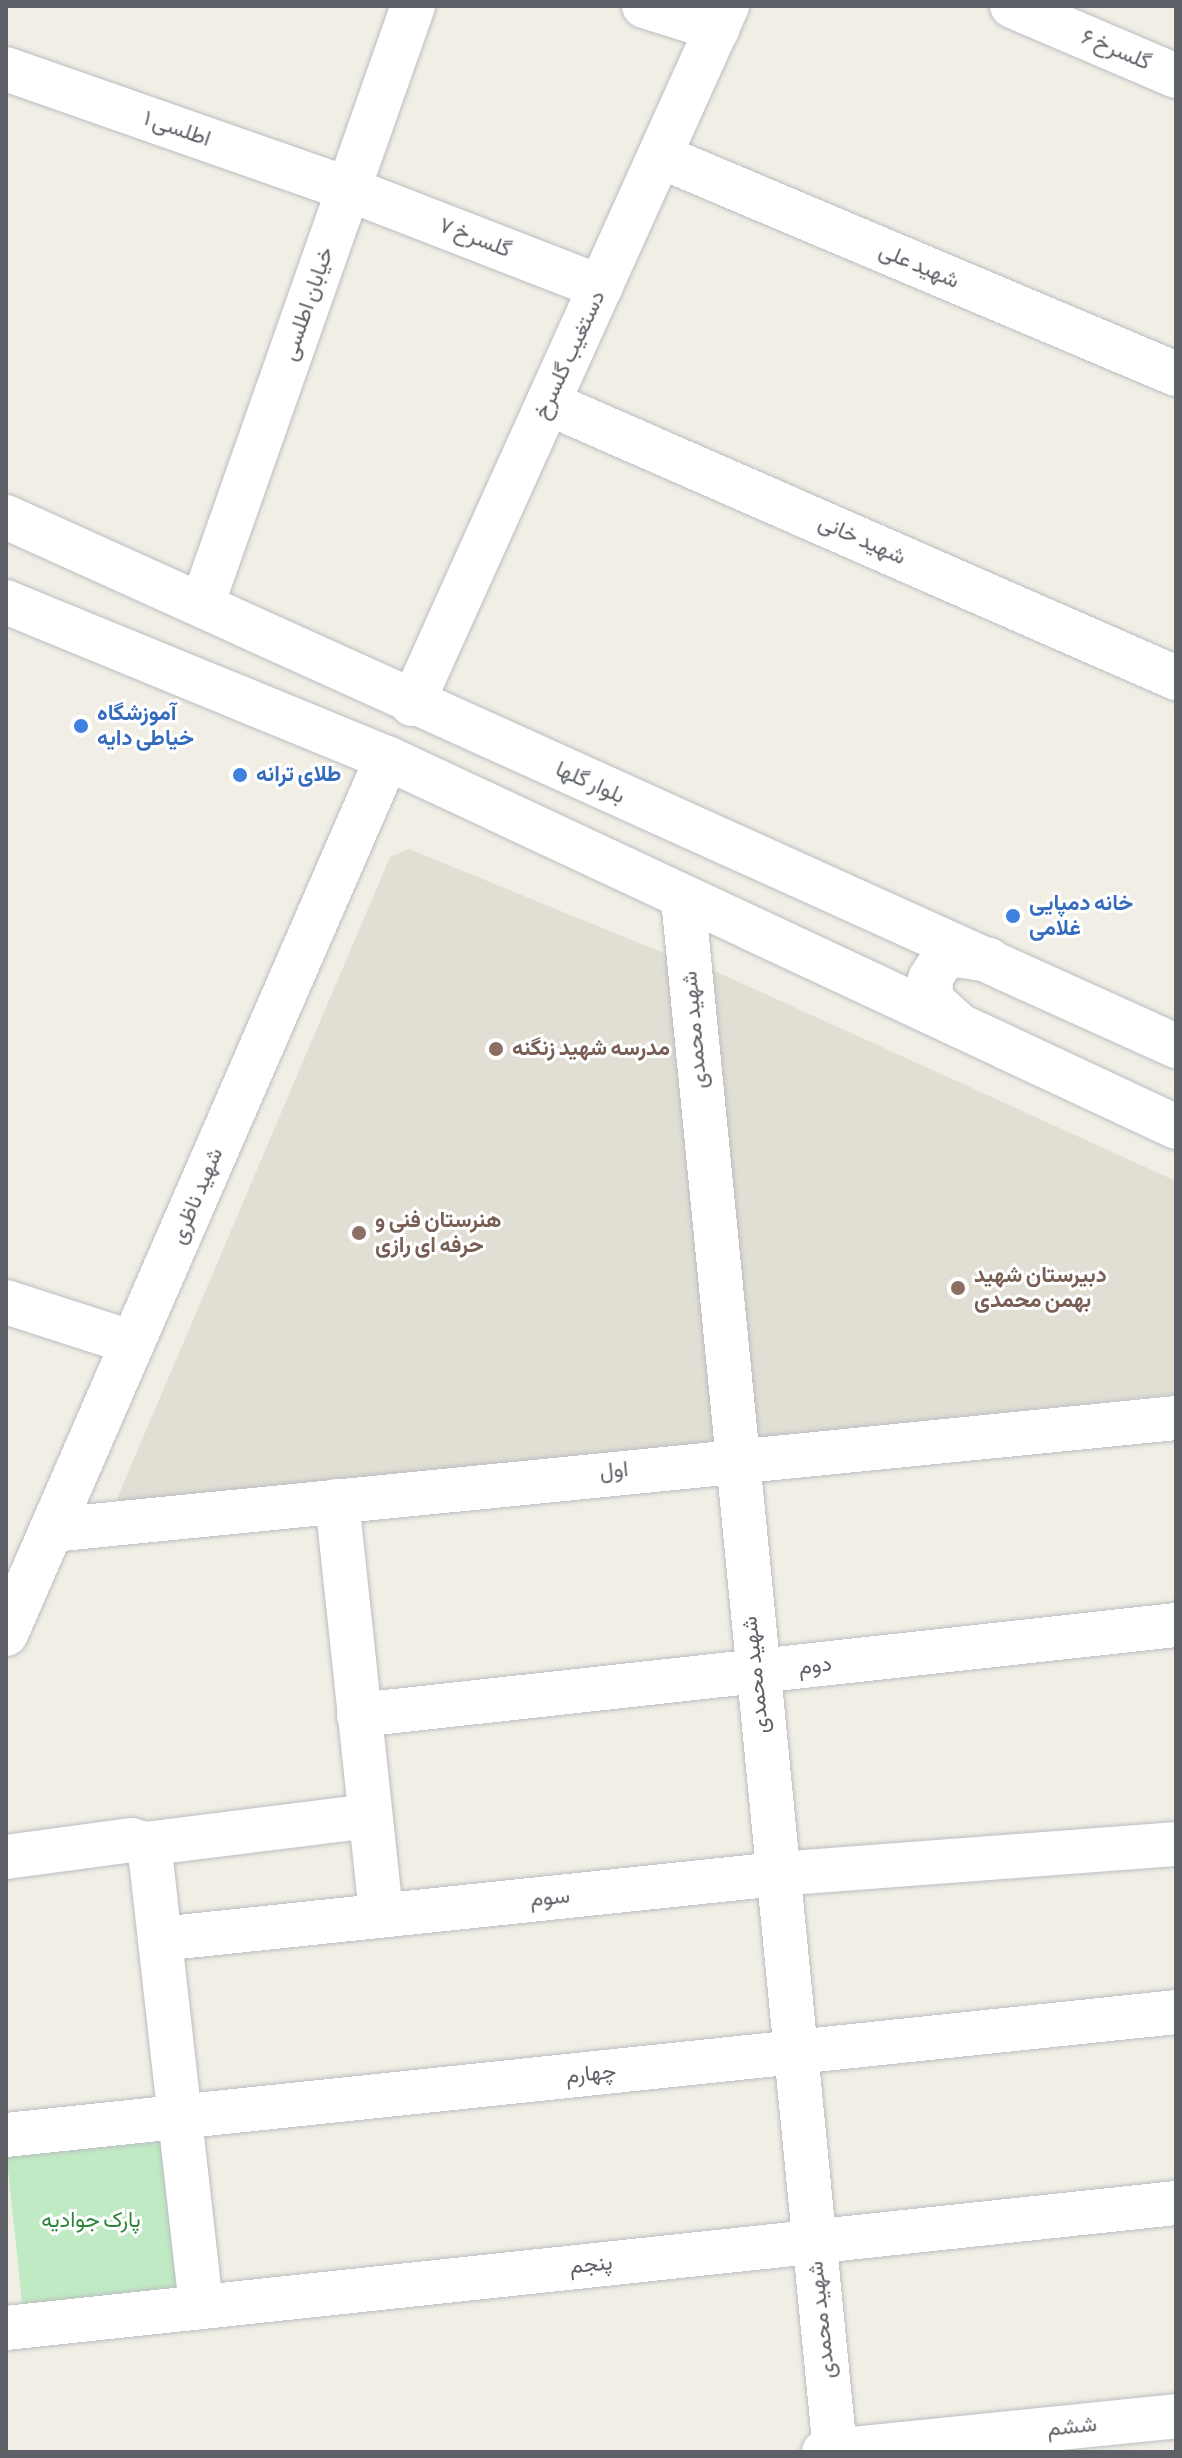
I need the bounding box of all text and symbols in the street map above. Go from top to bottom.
street label: گلسرخ ۶ [1077,24,1155,76]
street label: اطلسی ۱ [140,105,214,153]
street label: گلسرخ ۷ [435,212,515,264]
street label: شهید علی [875,237,963,295]
street label: خیابان اطلسی [276,244,340,364]
street label: دستغیب گلسرخ [529,287,611,423]
street label: شهید خانی [814,509,910,571]
place label: آموزشگاه خیاطی دایه [97,700,194,752]
marker: آموزشگاه خیاطی دایه [72,717,90,735]
street label: بلوار گلها [551,756,629,810]
place label: طلای ترانه [256,762,341,788]
marker: طلای ترانه [231,766,249,784]
place label: خانه دمپایی غلامی [1029,890,1133,942]
marker: خانه دمپایی غلامی [1004,907,1022,925]
street label: شهید محمدی [677,970,713,1090]
place label: مدرسه شهید زنگنه [512,1036,670,1062]
marker: مدرسه شهید زنگنه [487,1040,505,1058]
street label: شهید ناظری [165,1144,229,1248]
place label: هنرستان فنی و حرفه ای رازی [375,1207,502,1258]
marker: هنرستان فنی و حرفه ای رازی [350,1224,368,1242]
place label: دبیرستان شهید بهمن محمدی [974,1262,1107,1314]
marker: دبیرستان شهید بهمن محمدی [949,1279,967,1297]
street label: اول [598,1456,630,1486]
street label: شهید محمدی [737,1615,775,1735]
street label: دوم [797,1651,833,1681]
street label: سوم [529,1883,571,1913]
street label: چهارم [565,2058,617,2090]
park label: پارک جوادیه [41,2208,141,2234]
street label: پنجم [568,2250,614,2280]
street label: شهید محمدی [803,2260,841,2380]
street label: ششم [1046,2411,1098,2443]

